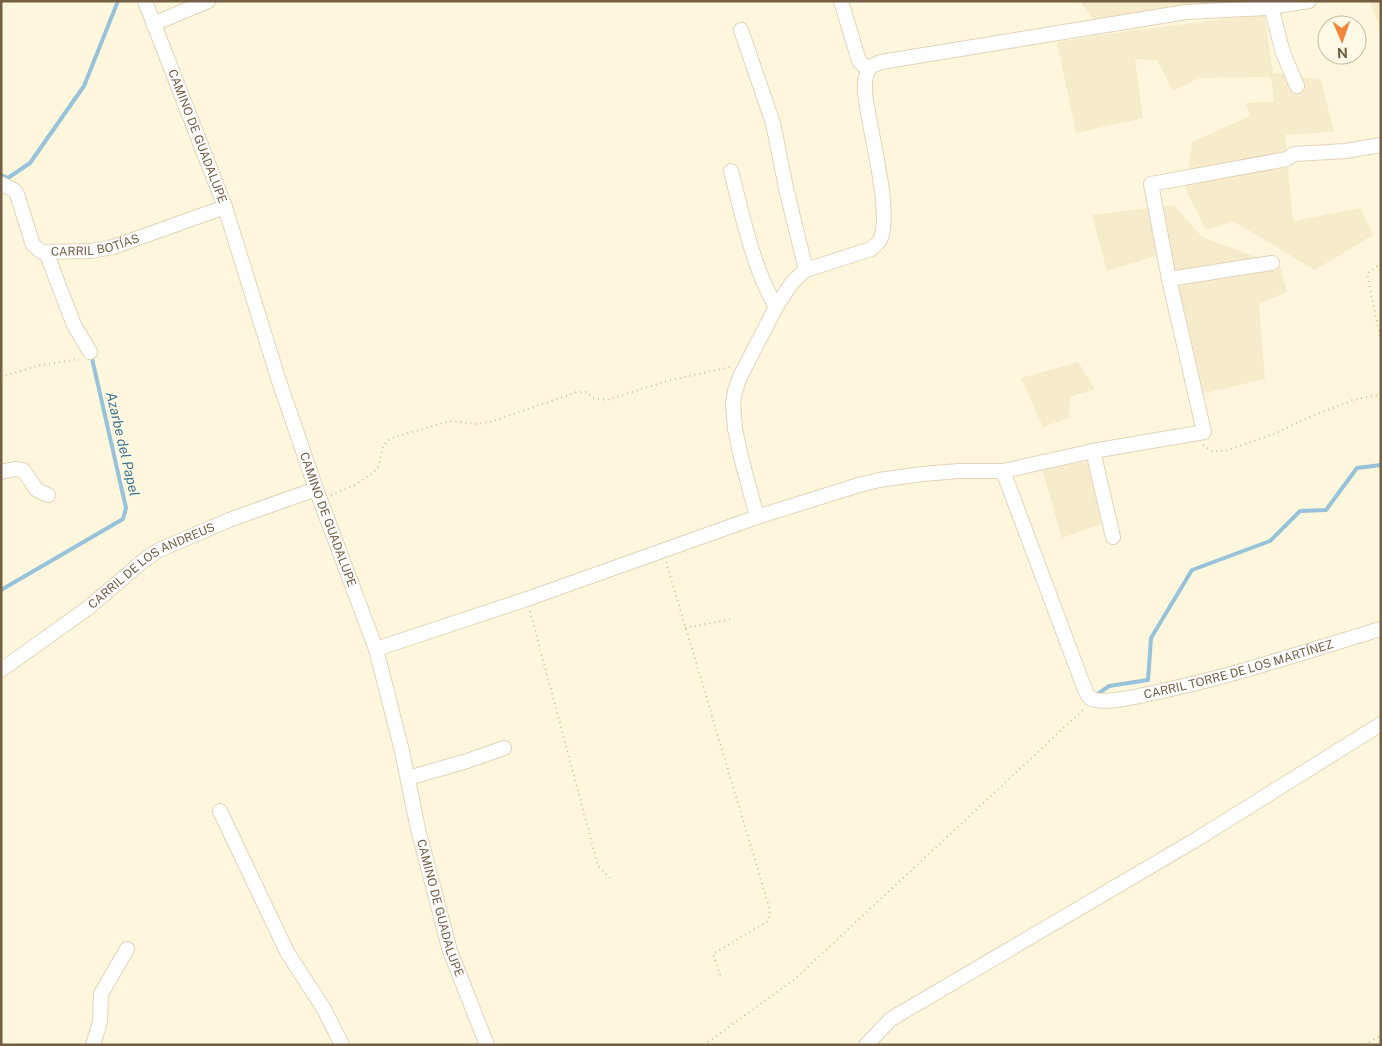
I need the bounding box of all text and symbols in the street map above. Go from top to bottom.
north arrow [1317,15,1367,65]
text: N [1337,45,1348,61]
street label: CAMINO DE GUADALUPE [165,67,230,205]
street label: CARRIL BOTÍAS [51,231,141,259]
water label: Azarbe del Papel [103,390,143,498]
street label: CAMINO DE GUADALUPE [297,450,359,589]
street label: CARRIL DE LOS ANDREUS [85,520,217,612]
street label: CARRIL TORRE DE LOS MARTÍNEZ [1143,637,1335,702]
street label: CAMINO DE GUADALUPE [414,838,466,979]

